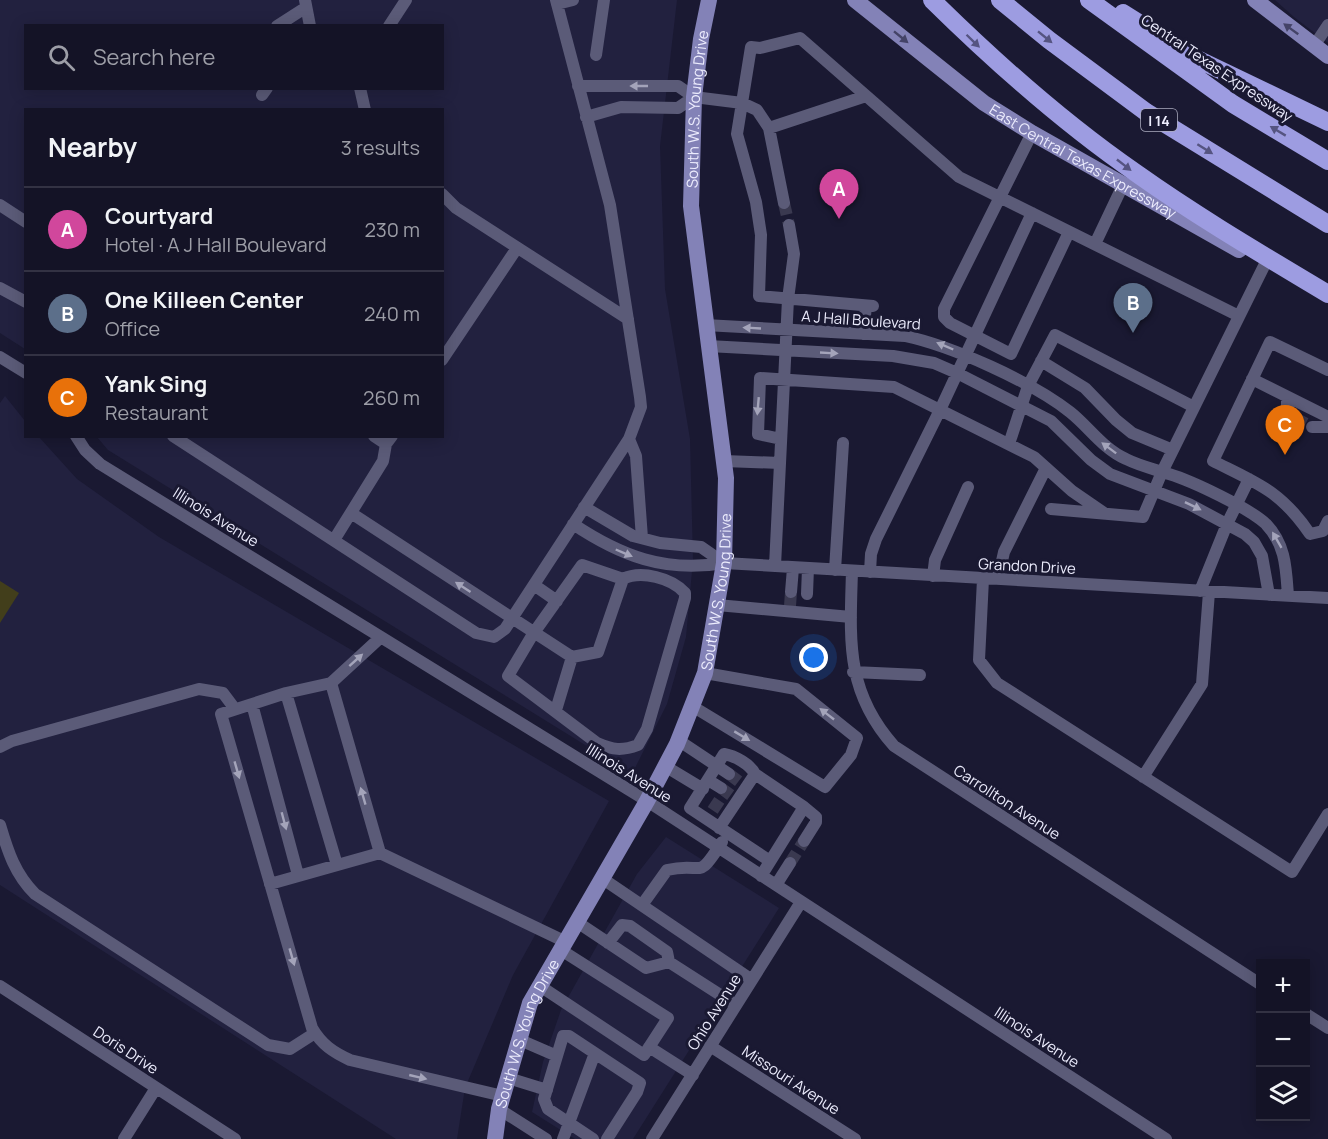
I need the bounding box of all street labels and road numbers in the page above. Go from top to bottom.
street label: Central Texas Expressway [1137,9,1297,127]
street label: South W.S. Young Drive [681,28,713,188]
street label: East Central Texas Expressway [986,99,1181,223]
road number: I 14 [1141,109,1177,131]
street label: A J Hall Boulevard [801,305,921,335]
street label: Illinois Avenue [169,482,263,552]
street label: South W.S. Young Drive [695,513,736,672]
street label: Grandon Drive [978,553,1077,579]
street label: Illinois Avenue [582,738,676,808]
street label: Carrollton Avenue [950,760,1065,845]
street label: South W.S. Young Drive [489,955,564,1111]
street label: Ohio Avenue [682,970,746,1054]
street label: Illinois Avenue [990,1002,1084,1072]
street label: Doris Drive [89,1021,163,1079]
street label: Missouri Avenue [738,1040,844,1120]

